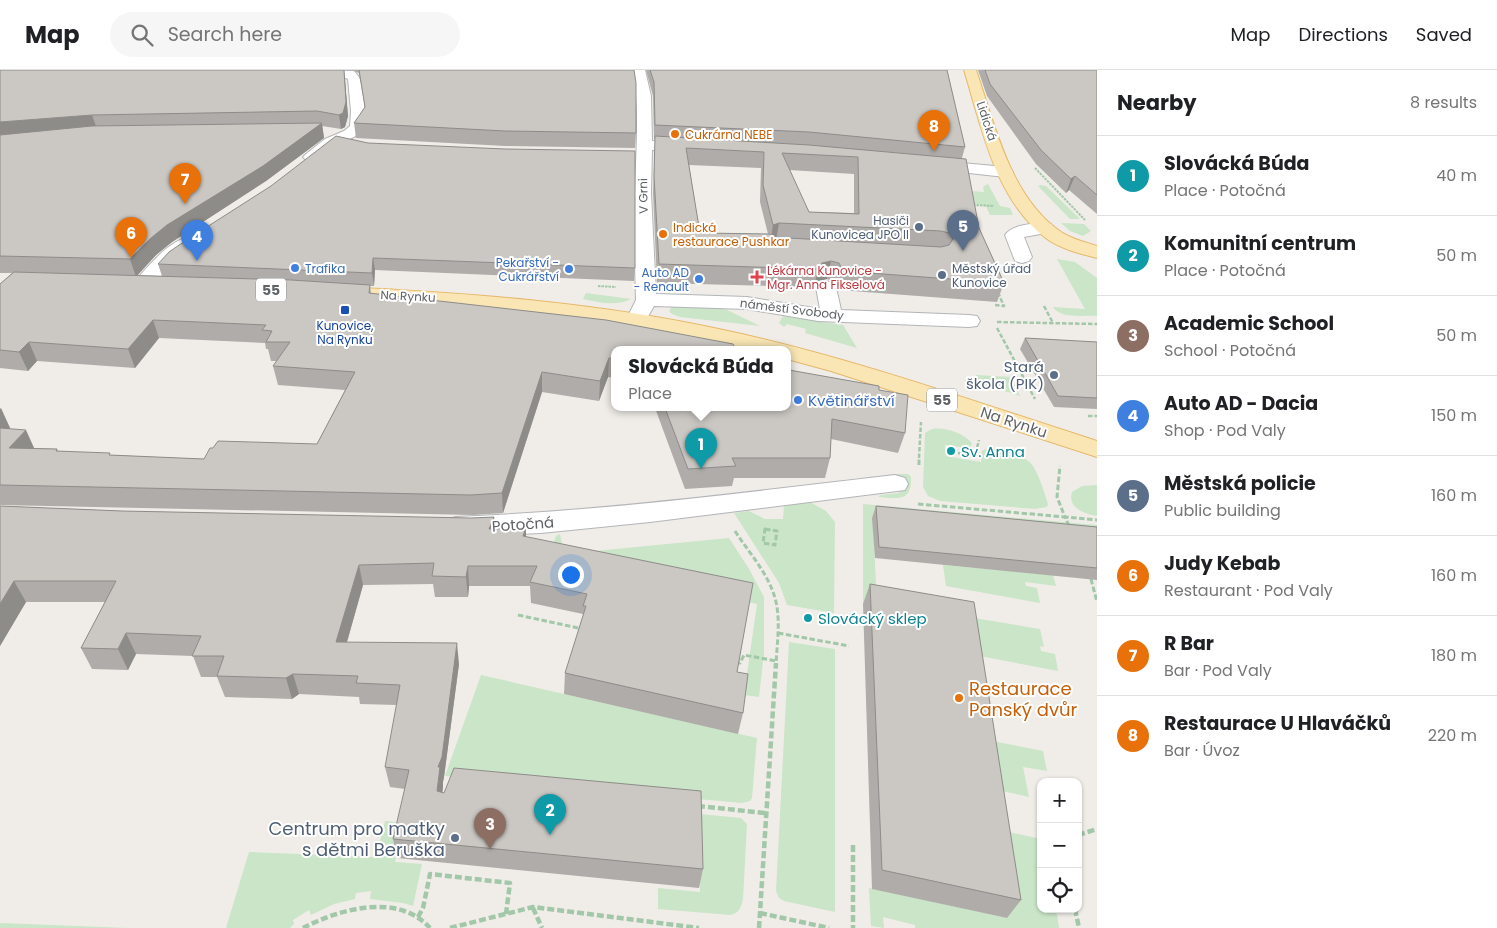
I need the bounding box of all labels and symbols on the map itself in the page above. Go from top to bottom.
street label: Lidická [973,99,1001,143]
pin: 8 [918,110,950,151]
place label: Cukrárna NEBE [685,126,772,143]
marker: Cukrárna NEBE [669,128,681,140]
pin: 7 [169,163,201,204]
street label: V Grni [634,178,652,214]
pin: 5 [947,210,979,251]
place label: Hasiči Kunovicea JPO II [811,212,909,243]
pin: 6 [115,217,147,258]
place label: Indická restaurace Pushkar [673,219,790,250]
pin: 4 [181,220,213,261]
marker: Hasiči Kunovicea JPO II [913,221,925,233]
marker: Indická restaurace Pushkar [657,228,669,240]
place label: Pekařství - Cukrářství [496,254,559,285]
place label: Trafika [305,260,345,277]
place label: Městský úřad Kunovice [952,260,1031,291]
marker: Trafika [289,262,301,274]
place label: Lékárna Kunovice - Mgr. Anna Fikselová [767,262,885,293]
marker: Pekařství - Cukrářství [563,263,575,275]
place label: Auto AD - Renault [634,264,689,295]
marker: Městský úřad Kunovice [936,269,948,281]
marker: Lékárna Kunovice - Mgr. Anna Fikselová [751,271,763,283]
marker: Auto AD - Renault [693,273,705,285]
road number: 55 [256,278,286,302]
street label: Na Rynku [380,286,436,306]
street label: náměstí Svobody [739,294,845,324]
marker: Kunovice, Na Rynku [339,304,351,316]
place label: Kunovice, Na Rynku [316,317,374,348]
place label: Stará škola (PIK) [966,356,1044,394]
marker: Stará škola (PIK) [1048,369,1060,381]
road number: 55 [927,388,957,412]
place label: Květinářství [808,390,895,411]
marker: Květinářství [792,394,804,406]
street label: Na Rynku [978,401,1050,443]
pin: 1 [685,428,717,469]
place label: Sv. Anna [961,441,1025,462]
marker: Sv. Anna [945,445,957,457]
street label: Potočná [491,511,555,537]
your location [558,562,584,588]
place label: Slovácký sklep [818,608,927,629]
marker: Slovácký sklep [802,612,814,624]
place label: Restaurace Panský dvůr [969,676,1078,722]
marker: Restaurace Panský dvůr [953,692,965,704]
pin: 2 [534,794,566,835]
pin: 3 [474,808,506,849]
place label: Centrum pro matky s dětmi Beruška [268,816,445,862]
marker: Centrum pro matky s dětmi Beruška [449,832,461,844]

